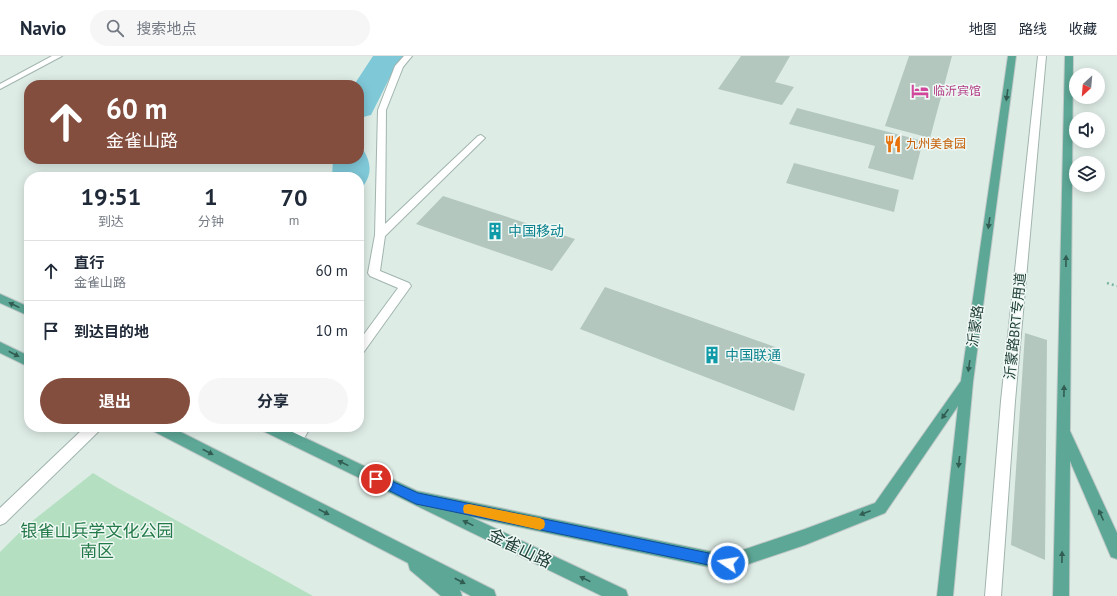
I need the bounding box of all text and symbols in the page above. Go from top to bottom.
search box [90,10,370,46]
text: Navio [20,16,66,40]
icon: search [104,17,126,39]
text: 搜索地点 [136,19,196,38]
text: 地图 [969,20,997,38]
text: 路线 [1019,20,1047,38]
text: 收藏 [1069,20,1097,38]
north arrow [1069,68,1105,104]
map controls [1069,68,1105,192]
hotel icon: 临沂宾馆 [910,81,930,101]
place label: 临沂宾馆 [933,83,981,98]
one-way arrow [1004,89,1010,101]
text: 60 m [106,90,167,127]
icon: ahead [40,96,92,148]
button: sound [1069,112,1105,148]
text: 金雀山路 [106,129,178,152]
restaurant icon: 九州美食园 [883,134,903,154]
place label: 九州美食园 [906,136,966,151]
button: layers [1069,156,1105,192]
text: 19:51 [80,181,141,212]
text: 1 [204,181,218,212]
text: 70 [280,182,308,213]
text: m [289,212,299,229]
text: 到达 [98,213,124,230]
text: 分钟 [198,213,224,230]
one-way arrow [986,217,992,229]
building icon: 中国移动 [485,221,505,241]
place label: 中国移动 [508,222,564,240]
text: 直行 [74,253,104,272]
one-way arrow [1063,254,1069,267]
icon: ahead [40,260,62,282]
text: 60 m [315,261,348,280]
street label: 沂蒙路BRT专用道 [1000,272,1030,380]
text: 金雀山路 [74,274,126,291]
one-way arrow [9,302,20,308]
street label: 沂蒙路 [963,304,987,348]
icon: arrive [40,320,62,342]
text: 10 m [315,321,348,340]
text: 到达目的地 [74,322,149,341]
building icon: 中国联通 [702,345,722,365]
place label: 中国联通 [725,346,781,364]
one-way arrow [9,351,20,357]
one-way arrow [966,360,972,372]
button: 退出 [40,378,190,424]
button: 分享 [198,378,348,424]
one-way arrow [1061,384,1067,397]
one-way arrow [941,408,949,419]
one-way arrow [202,449,214,455]
one-way arrow [955,456,962,468]
one-way arrow [338,460,349,466]
pin [359,462,393,496]
icon: arrive [365,468,387,490]
one-way arrow [318,508,329,515]
one-way arrow [1098,510,1104,521]
one-way arrow [859,511,871,517]
park label: 银雀山兵学文化公园 南区 [21,520,174,562]
one-way arrow [462,520,474,526]
street label: 金雀山路 [485,523,555,573]
position arrow [707,542,749,584]
one-way arrow [1059,550,1065,563]
one-way arrow [579,576,591,582]
one-way arrow [454,578,465,584]

